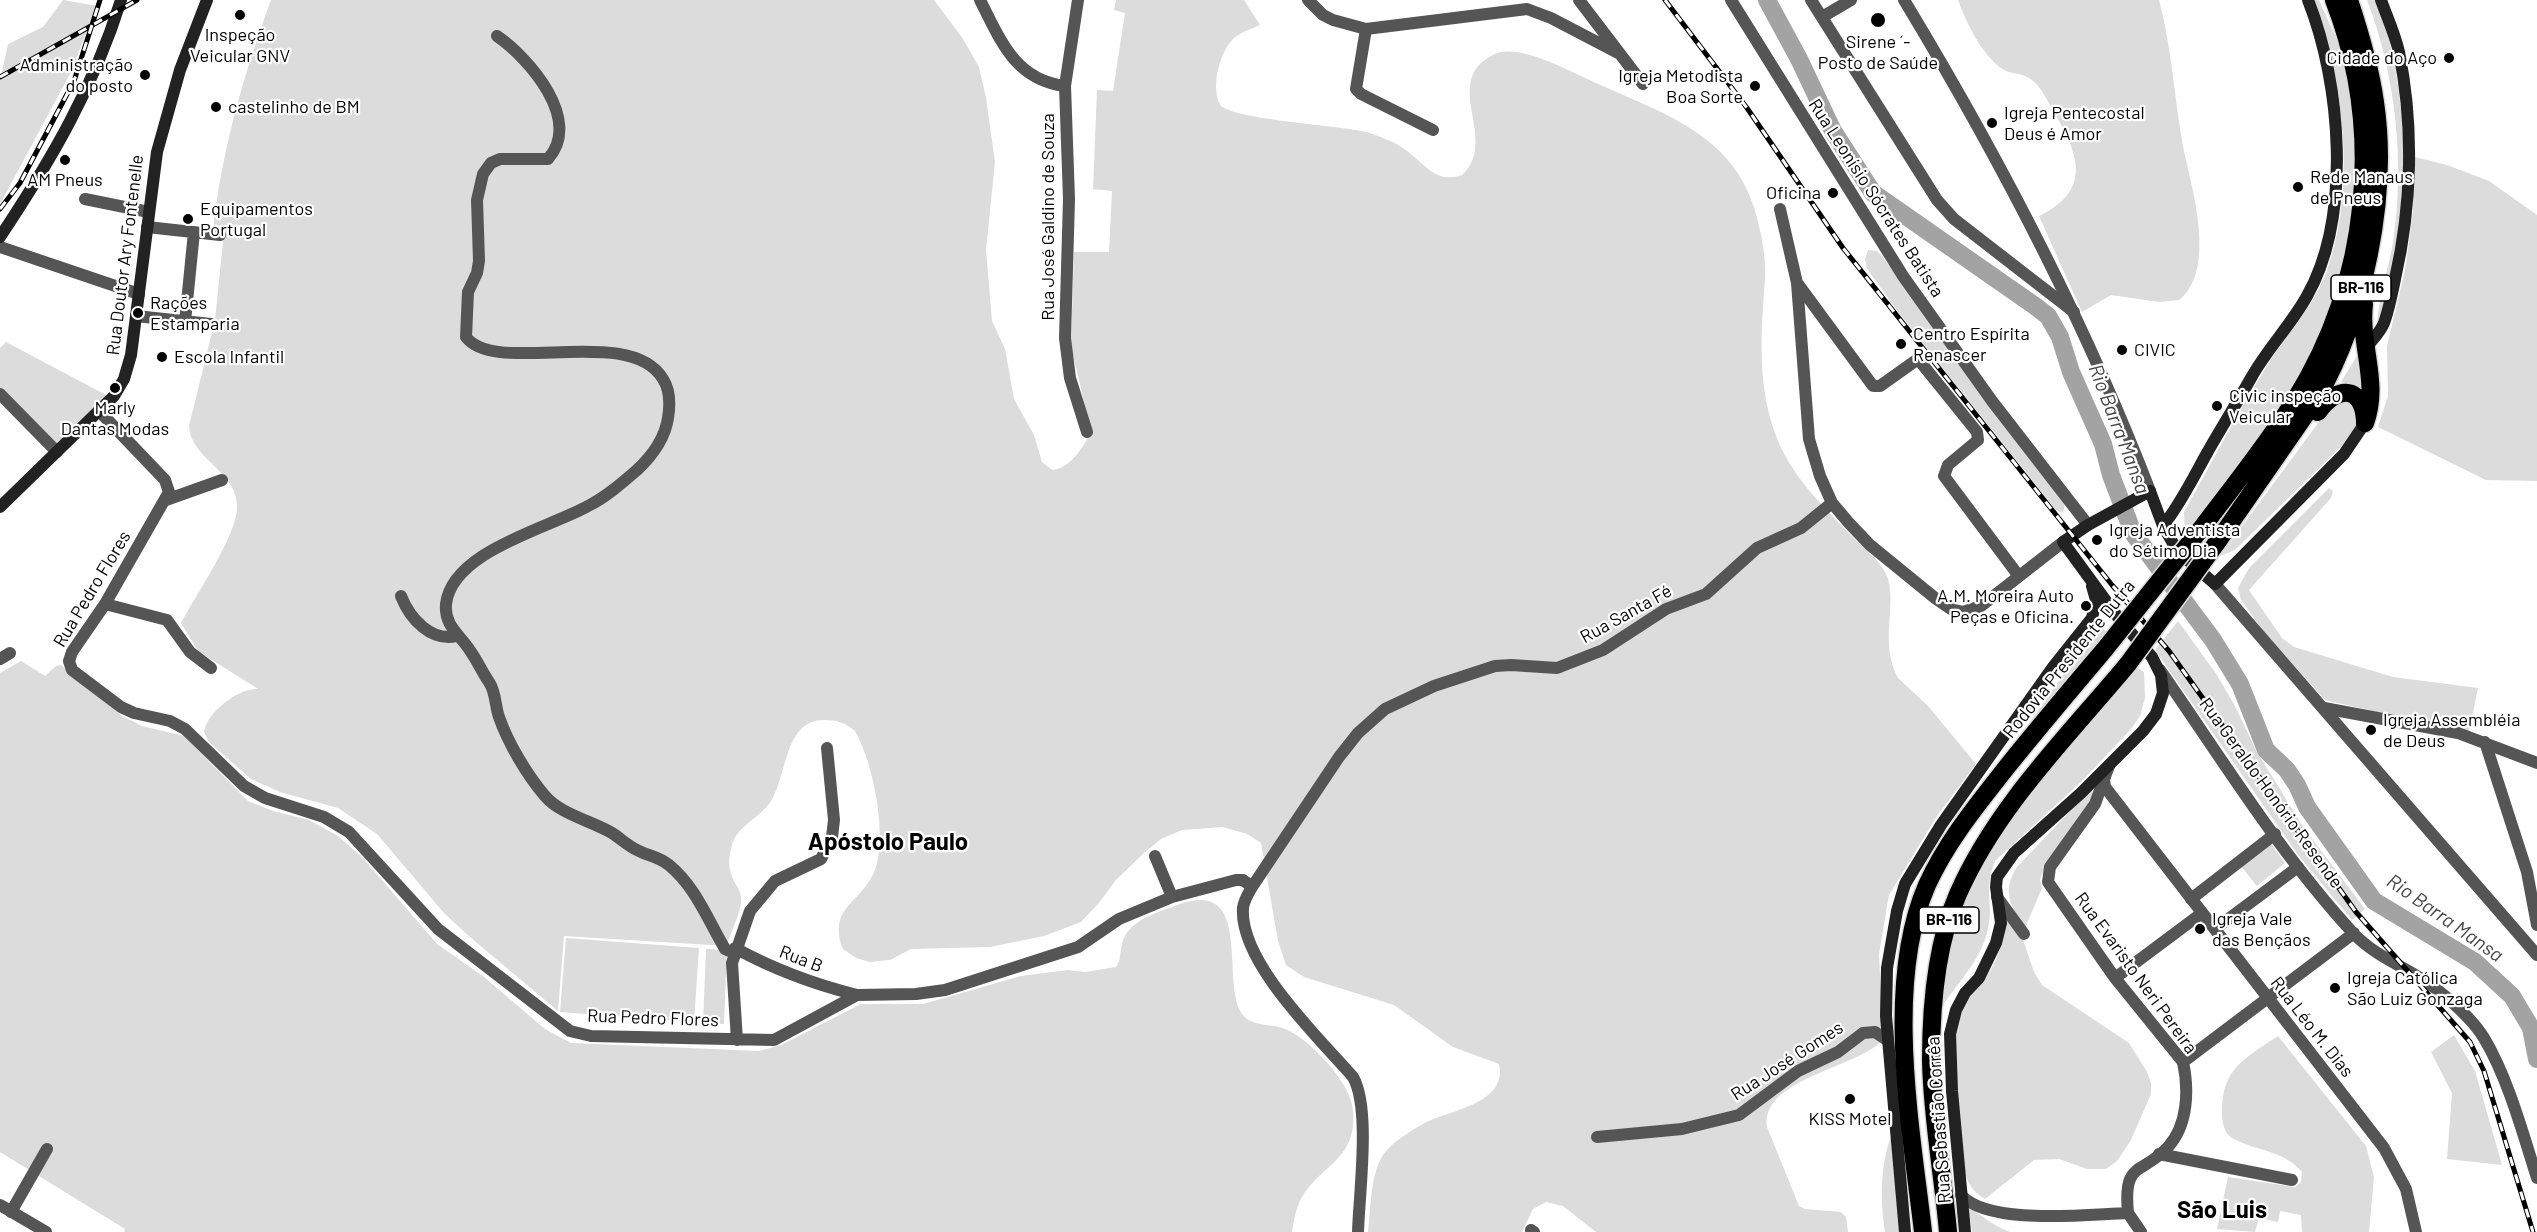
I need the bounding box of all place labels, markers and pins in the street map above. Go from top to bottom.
marker: Inspeção Veicular GNV [233,8,247,22]
marker: Sirene ´- Posto de Saúde [1869,11,1887,29]
place label: Inspeção Veicular GNV [190,24,290,66]
place label: Sirene ´- Posto de Saúde [1818,31,1938,74]
place label: Cidade do Aço [2326,47,2437,69]
marker: Cidade do Aço [2442,51,2456,65]
place label: Administração do posto [20,54,133,97]
place label: Igreja Metodista Boa Sorte [1618,65,1743,107]
marker: Administração do posto [138,68,152,82]
marker: Igreja Metodista Boa Sorte [1748,79,1762,93]
place label: castelinho de BM [228,96,360,118]
marker: castelinho de BM [209,100,223,114]
place label: Igreja Pentecostal Deus é Amor [2004,102,2145,144]
marker: Igreja Pentecostal Deus é Amor [1985,116,1999,130]
marker: AM Pneus [58,153,72,167]
place label: Rede Manaus de Pneus [2310,166,2413,208]
place label: AM Pneus [27,169,103,191]
marker: Rede Manaus de Pneus [2291,180,2305,194]
place label: Oficina [1766,182,1821,204]
marker: Oficina [1826,186,1840,200]
place label: Equipamentos Portugal [200,198,313,240]
marker: Equipamentos Portugal [181,212,195,226]
place label: Rações Estamparia [150,292,240,334]
marker: Rações Estamparia [131,306,145,320]
place label: Centro Espírita Renascer [1913,323,2030,366]
marker: Centro Espírita Renascer [1894,337,1908,351]
place label: CIVIC [2134,339,2176,361]
marker: CIVIC [2115,343,2129,357]
place label: Escola Infantil [174,346,284,368]
marker: Escola Infantil [155,350,169,364]
marker: Marly Dantas Modas [108,381,122,395]
place label: Civic inspeção Veicular [2229,385,2341,428]
place label: Marly Dantas Modas [61,397,169,440]
marker: Civic inspeção Veicular [2210,399,2224,413]
place label: Igreja Adventista do Sétimo Dia [2109,519,2240,562]
marker: Igreja Adventista do Sétimo Dia [2090,533,2104,547]
place label: A.M. Moreira Auto Peças e Oficina. [1937,585,2074,628]
marker: A.M. Moreira Auto Peças e Oficina. [2079,599,2093,613]
place label: Igreja Assembléia de Deus [2383,709,2520,752]
marker: Igreja Assembléia de Deus [2364,723,2378,737]
place label: Igreja Vale das Bençãos [2212,908,2311,950]
marker: Igreja Vale das Bençãos [2193,922,2207,936]
place label: Igreja Católica São Luiz Gonzaga [2347,967,2483,1010]
marker: Igreja Católica São Luiz Gonzaga [2328,981,2342,995]
marker: KISS Motel [1843,1092,1857,1106]
place label: KISS Motel [1809,1108,1891,1130]

